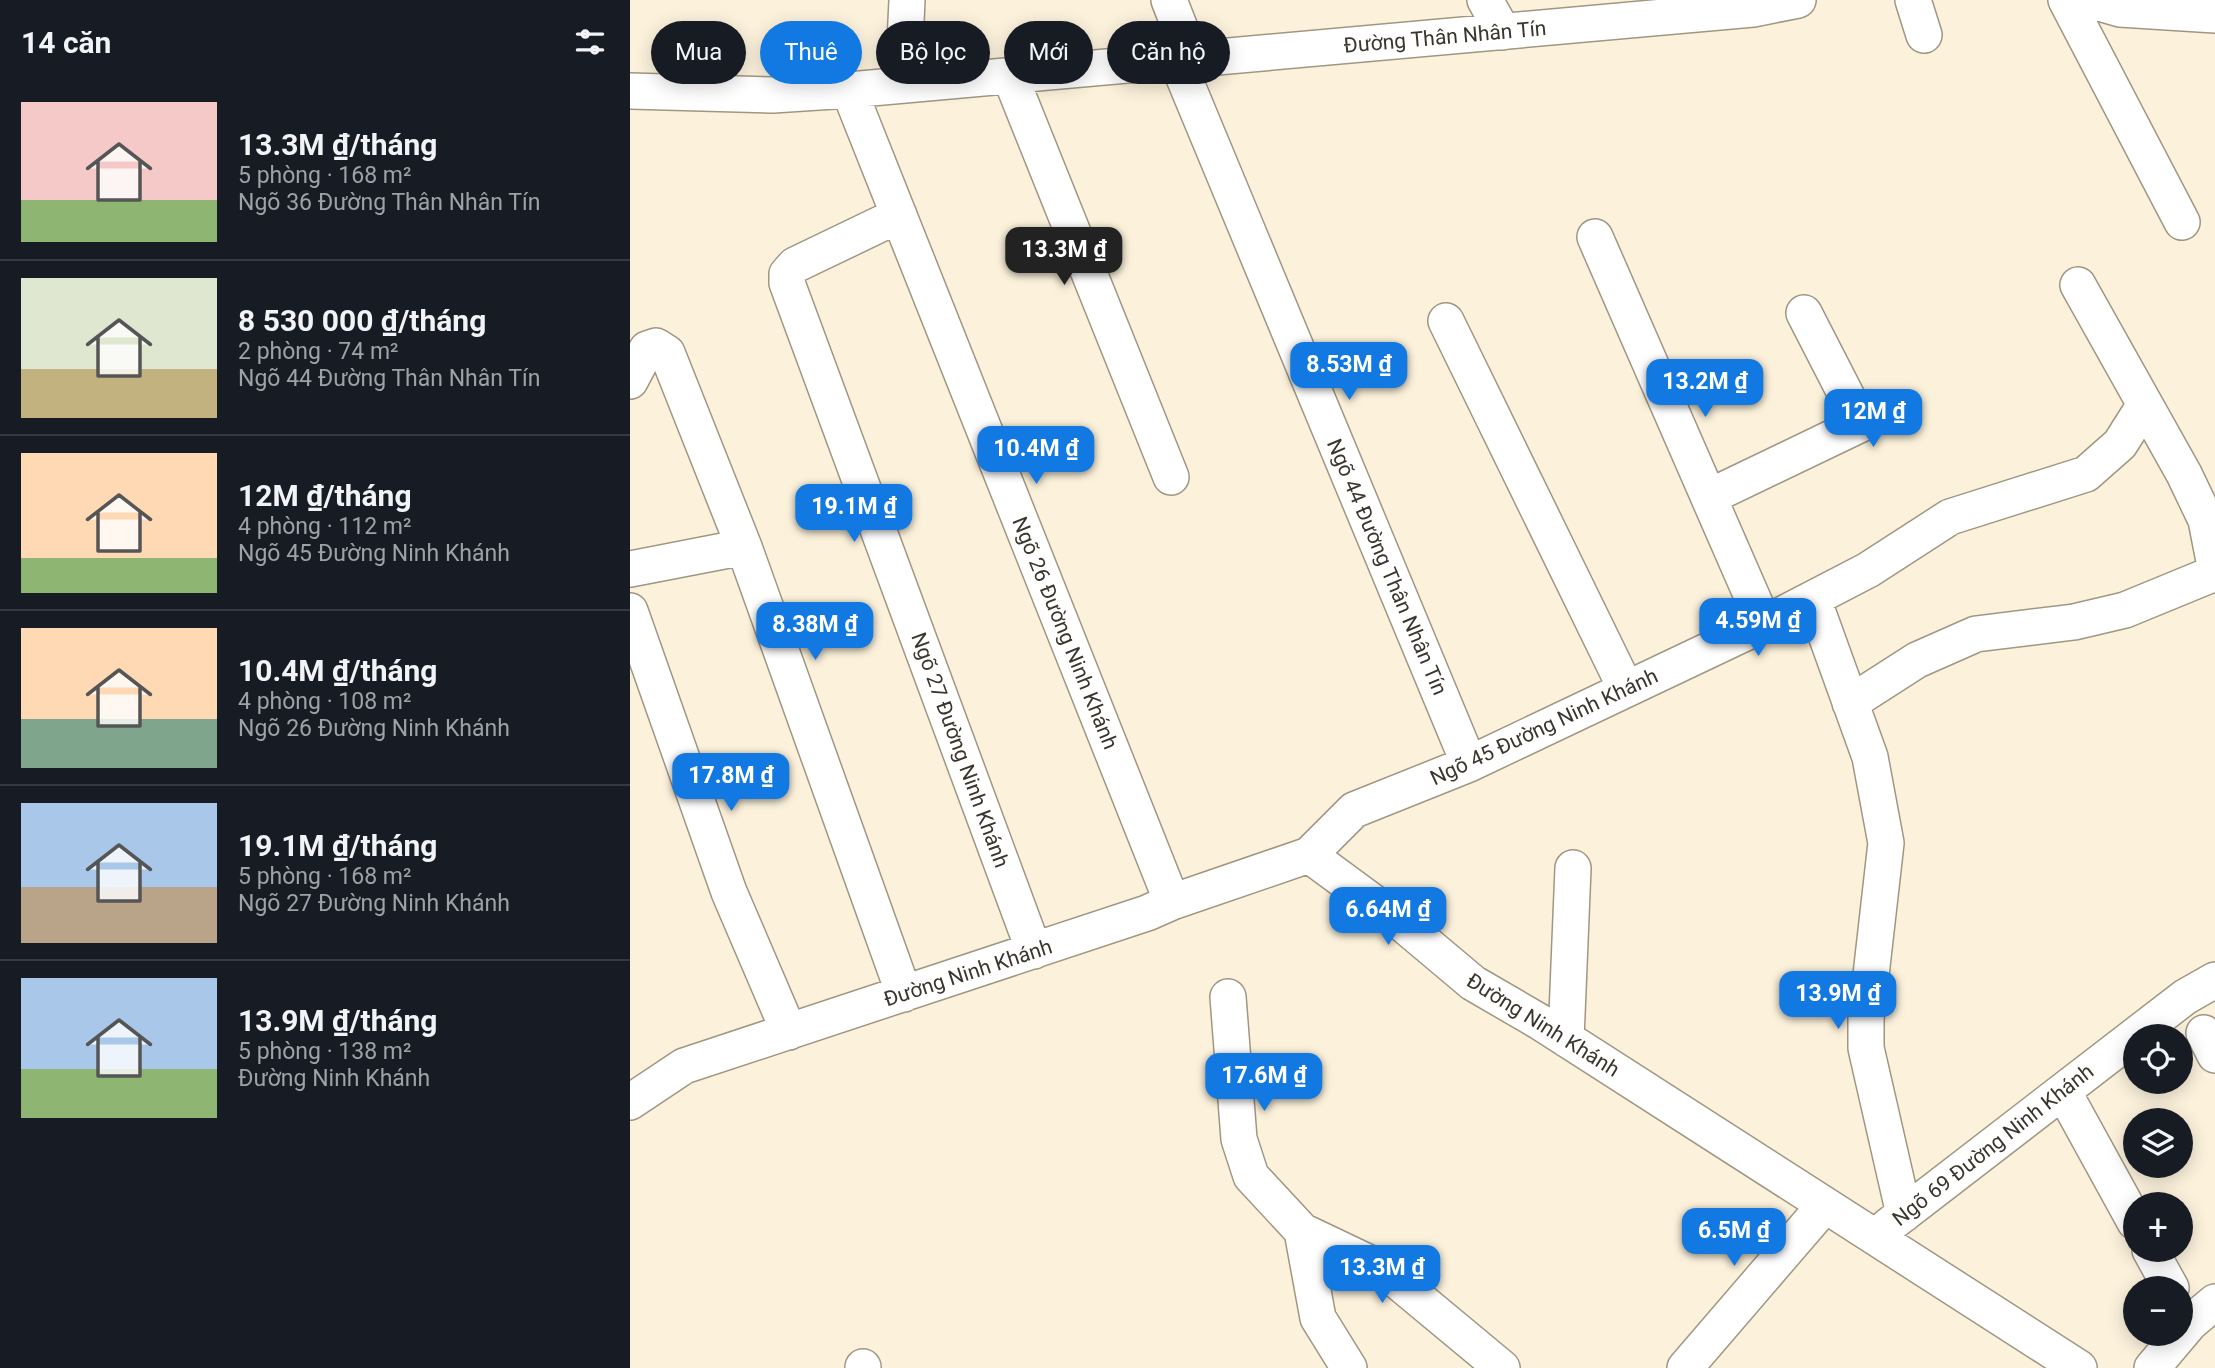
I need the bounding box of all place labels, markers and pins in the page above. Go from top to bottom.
pin: 13.3M ₫ [999,228,1129,287]
pin: 8.53M ₫ [1284,342,1414,402]
pin: 13.2M ₫ [1640,360,1770,419]
pin: 12M ₫ [1824,390,1922,449]
pin: 10.4M ₫ [971,426,1101,486]
pin: 19.1M ₫ [789,484,919,544]
pin: 4.59M ₫ [1693,598,1823,658]
pin: 8.38M ₫ [750,602,880,662]
pin: 17.8M ₫ [666,754,796,813]
pin: 6.64M ₫ [1323,888,1453,947]
pin: 13.9M ₫ [1773,972,1903,1031]
pin: 17.6M ₫ [1199,1054,1329,1113]
pin: 6.5M ₫ [1677,1208,1791,1268]
pin: 13.3M ₫ [1317,1246,1447,1305]

